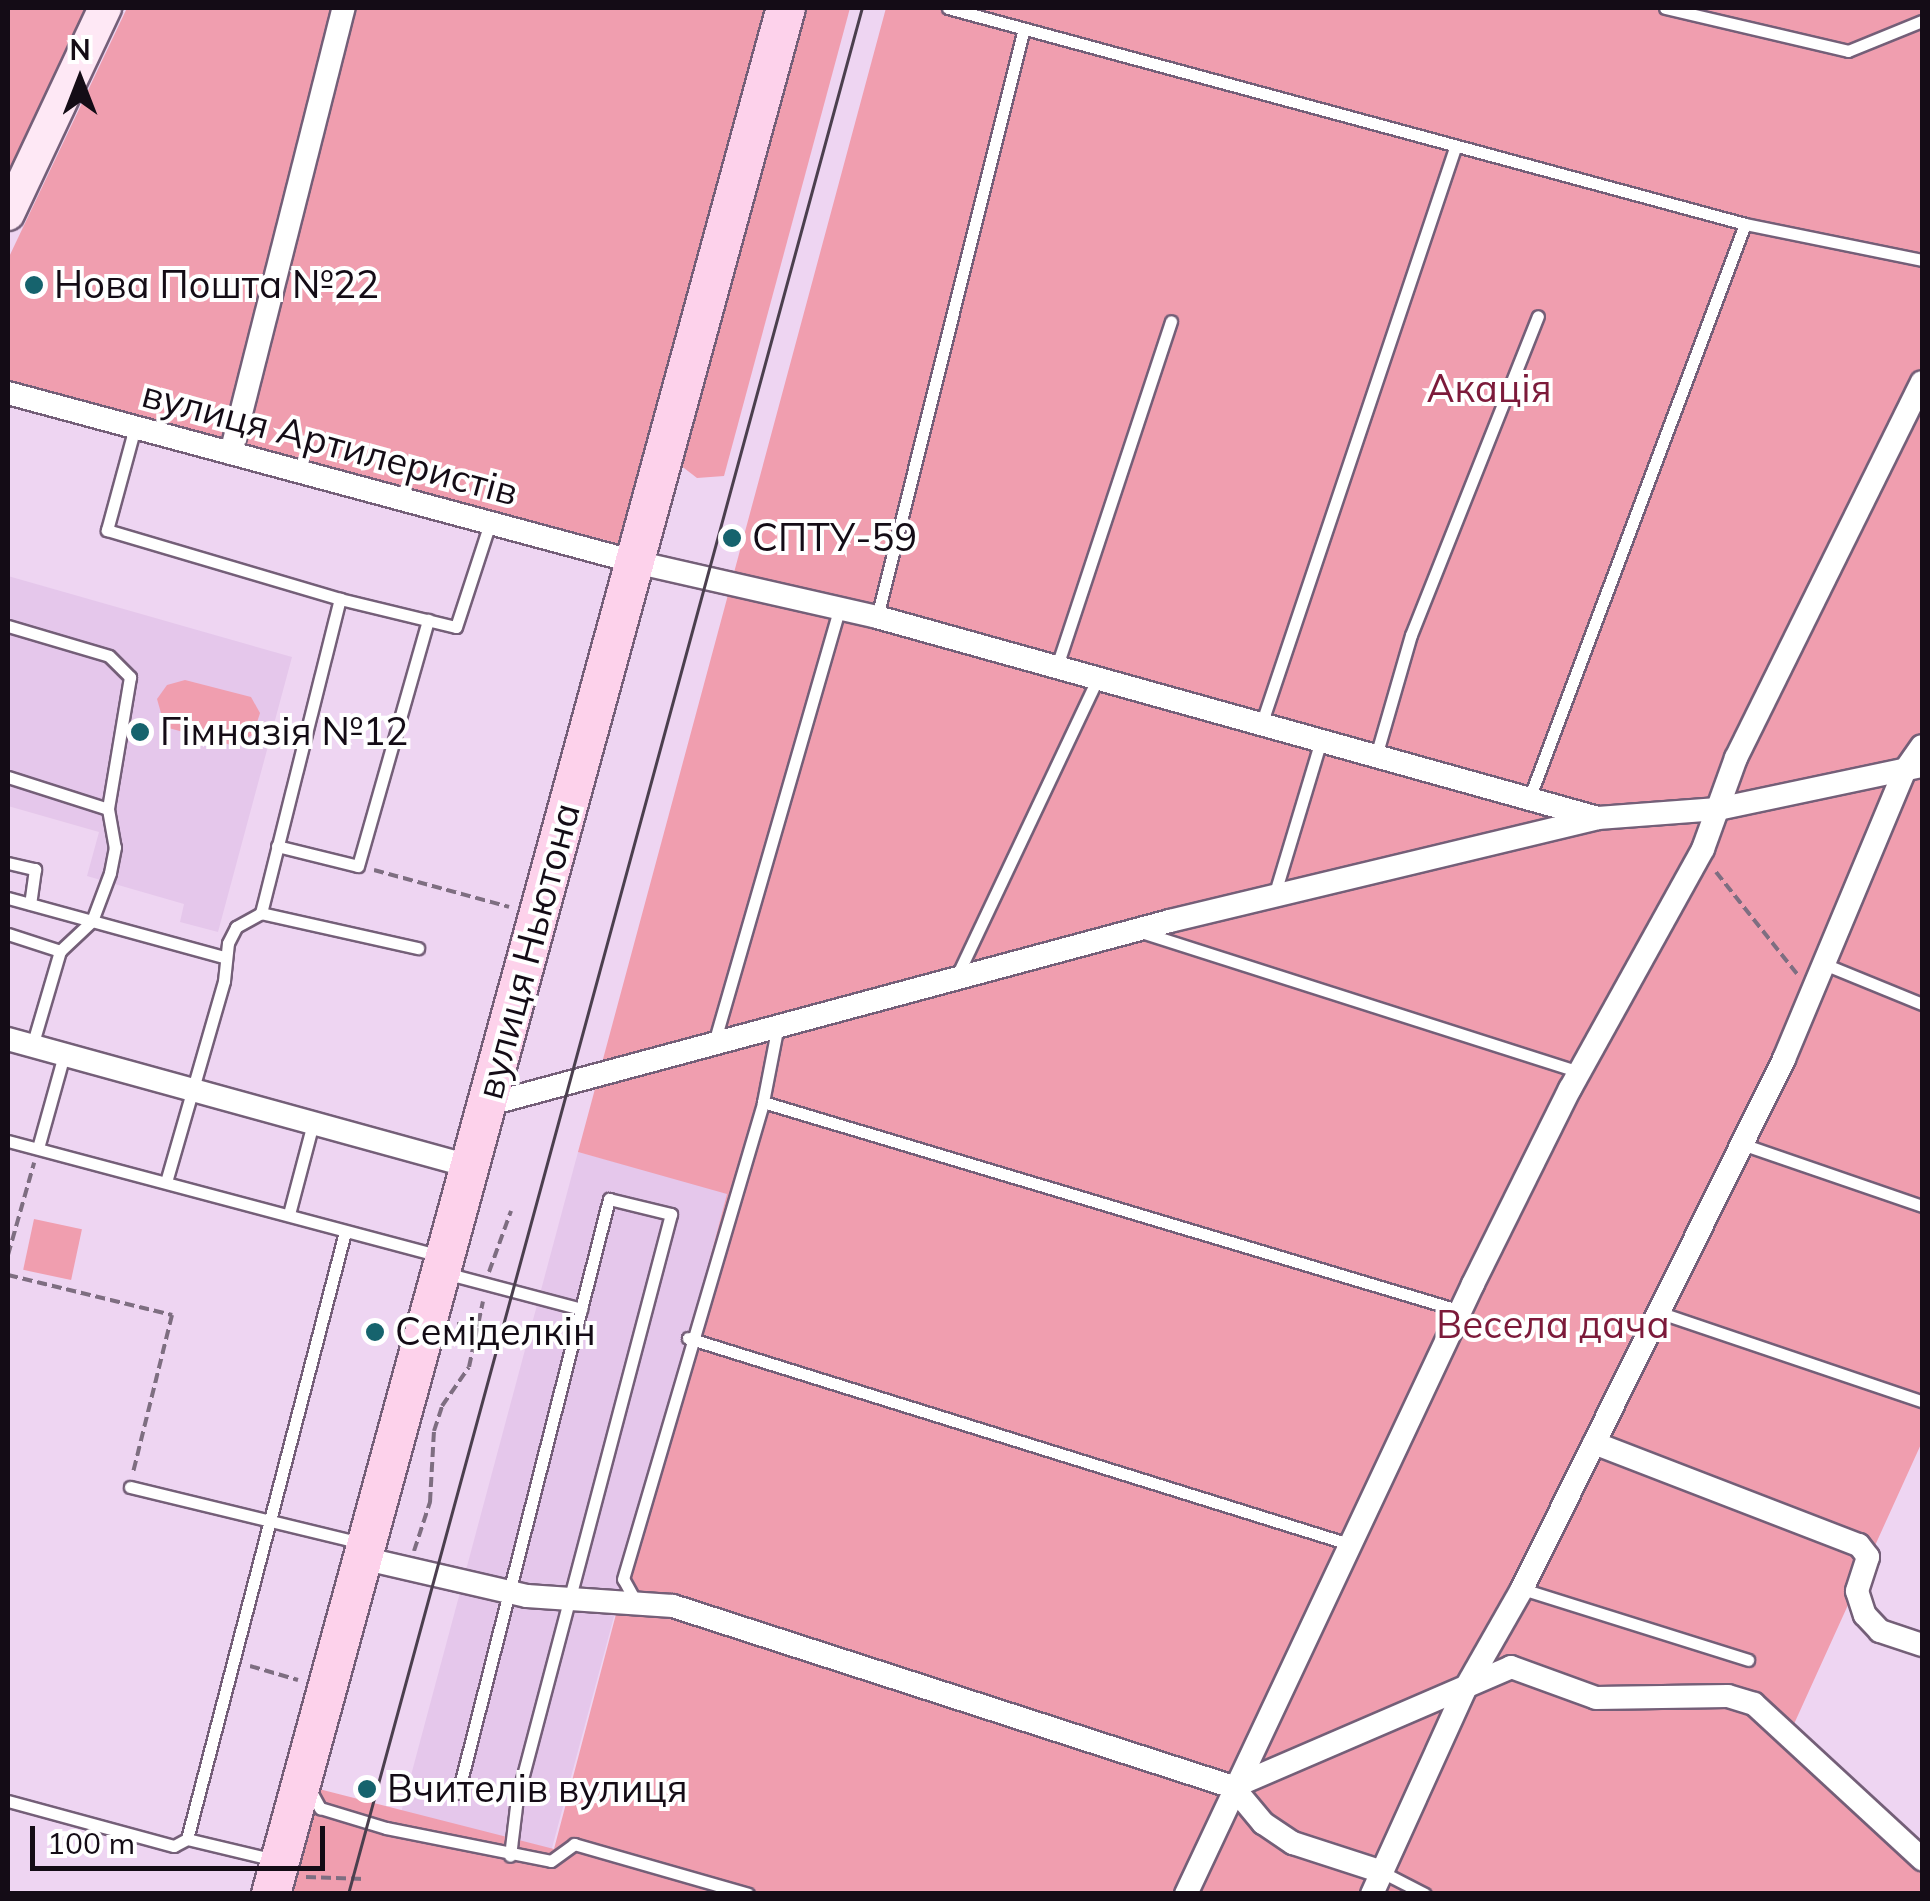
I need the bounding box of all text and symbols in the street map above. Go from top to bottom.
north arrow [30,30,130,130]
text: N [69,32,91,67]
place label: Нова Пошта №22 [54,262,379,308]
marker: Нова Пошта №22 [23,274,45,296]
park label: Акація [1426,366,1552,412]
street label: вулиця Артилеристів [137,371,523,515]
place label: СПТУ-59 [752,515,917,561]
marker: СПТУ-59 [721,527,743,549]
place label: Гімназія №12 [160,709,408,755]
marker: Гімназія №12 [129,721,151,743]
street label: вулиця Ньютона [467,798,589,1104]
park label: Весела дача [1436,1302,1670,1348]
place label: Семіделкін [395,1309,596,1355]
marker: Семіделкін [364,1321,386,1343]
place label: Вчителів вулиця [387,1766,688,1812]
marker: Вчителів вулиця [356,1778,378,1800]
scale bar [35,1806,330,1868]
text: 100 m [47,1824,135,1862]

